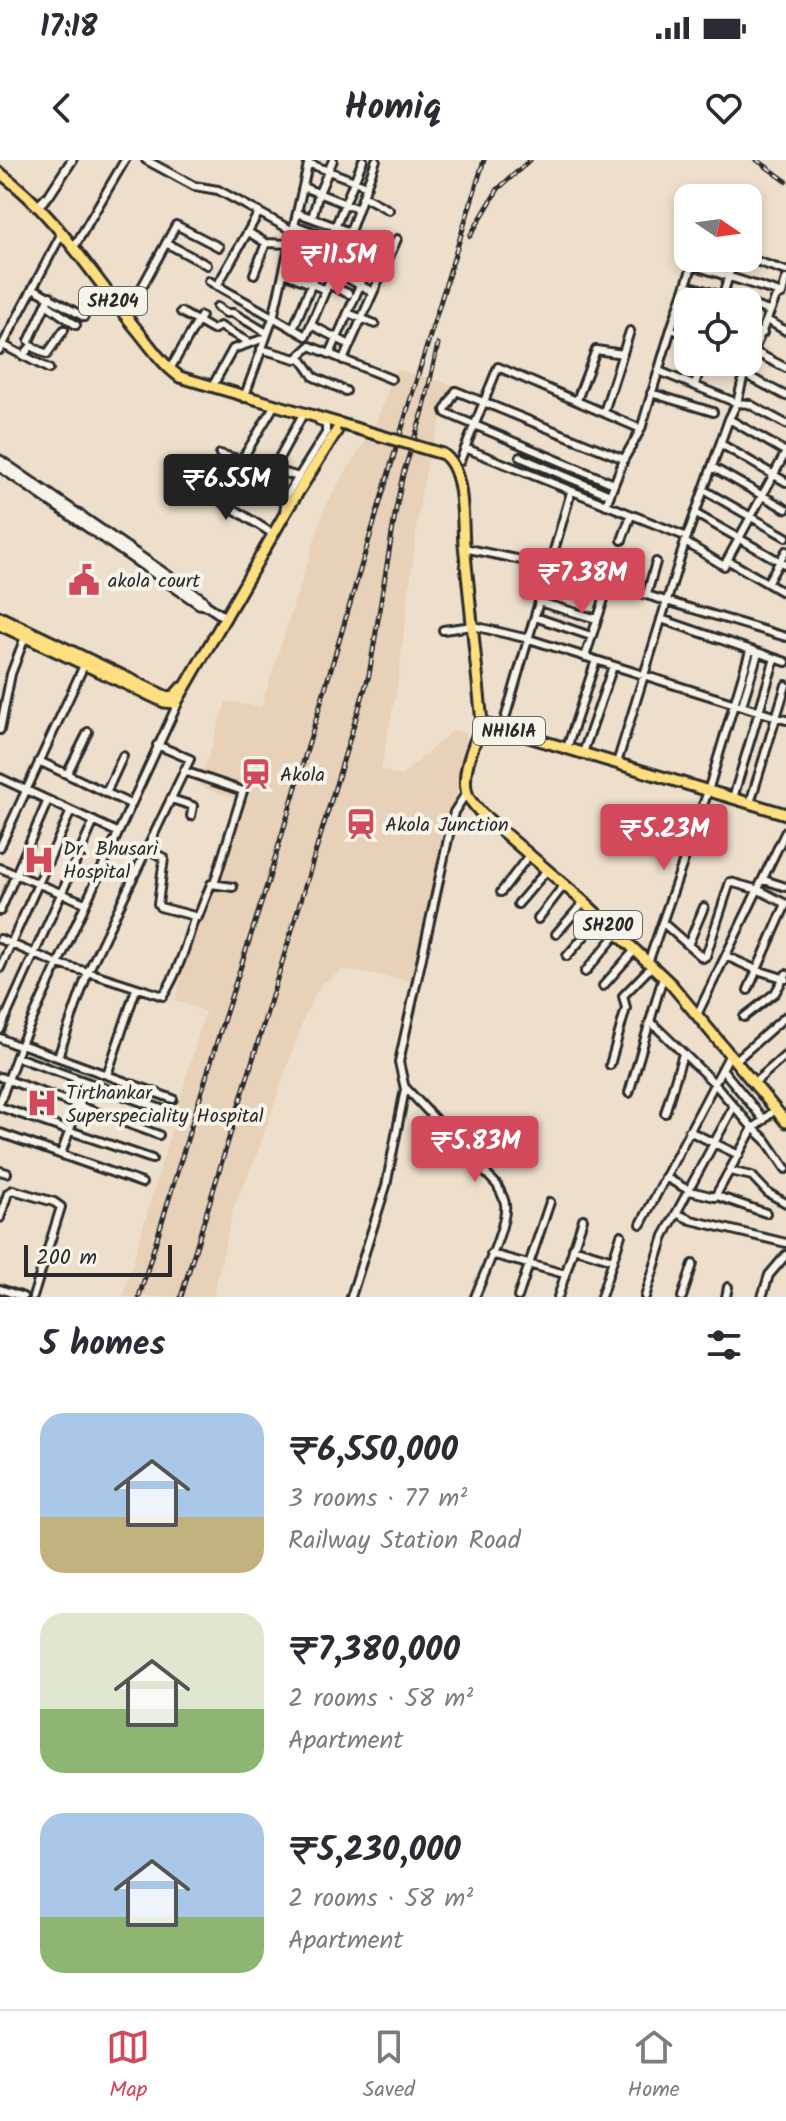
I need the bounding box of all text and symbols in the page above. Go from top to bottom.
text: 17:18 [40,4,97,52]
text: Homiq [344,80,442,137]
icon: back [40,86,84,130]
icon: heart [702,86,746,130]
north arrow [674,184,762,272]
map controls [674,184,762,376]
pin: ₹11.5M [273,230,403,298]
text: ₹11.5M [299,235,377,277]
road number: SH204 [79,287,147,315]
button: locate [674,288,762,376]
pin: ₹6.55M [161,454,291,522]
text: ₹6.55M [182,459,270,501]
pin: ₹7.38M [517,548,647,616]
text: ₹7.38M [537,553,627,595]
public building icon: akola court [67,563,101,597]
place label: akola court [108,566,200,598]
road number: NH161A [473,717,545,745]
station icon: Akola [239,757,273,791]
place label: Akola [280,760,325,792]
pin: ₹5.23M [599,804,729,872]
station icon: Akola Junction [344,807,378,841]
text: ₹5.23M [619,809,709,851]
place label: Akola Junction [385,810,509,842]
place label: Dr. Bhusari Hospital [63,834,159,889]
hospital icon: Dr. Bhusari Hospital [22,843,56,877]
road number: SH200 [574,911,642,939]
place label: Tirthankar Superspeciality Hospital [66,1078,264,1133]
hospital icon: Tirthankar Superspeciality Hospital [25,1086,59,1120]
pin: ₹5.83M [410,1116,540,1184]
text: ₹5.83M [429,1121,521,1163]
scale bar [24,1241,172,1277]
text: 200 m [36,1241,97,1276]
text: 5 homes [40,1318,165,1372]
icon: filters [702,1323,746,1367]
text: ₹6,550,000 [288,1424,458,1478]
icon: home [104,1445,200,1541]
text: 3 rooms · 77 m² [288,1478,467,1520]
text: Railway Station Road [288,1520,521,1562]
text: ₹7,380,000 [288,1624,460,1678]
icon: home [104,1645,200,1741]
text: 2 rooms · 58 m² [288,1678,473,1720]
text: Apartment [288,1720,403,1762]
text: ₹5,230,000 [288,1824,461,1878]
icon: home [104,1845,200,1941]
text: 2 rooms · 58 m² [288,1878,473,1920]
text: Apartment [288,1920,403,1962]
tab: Map [106,2025,150,2108]
tab: Saved [363,2025,415,2108]
tab: Home [628,2025,680,2108]

